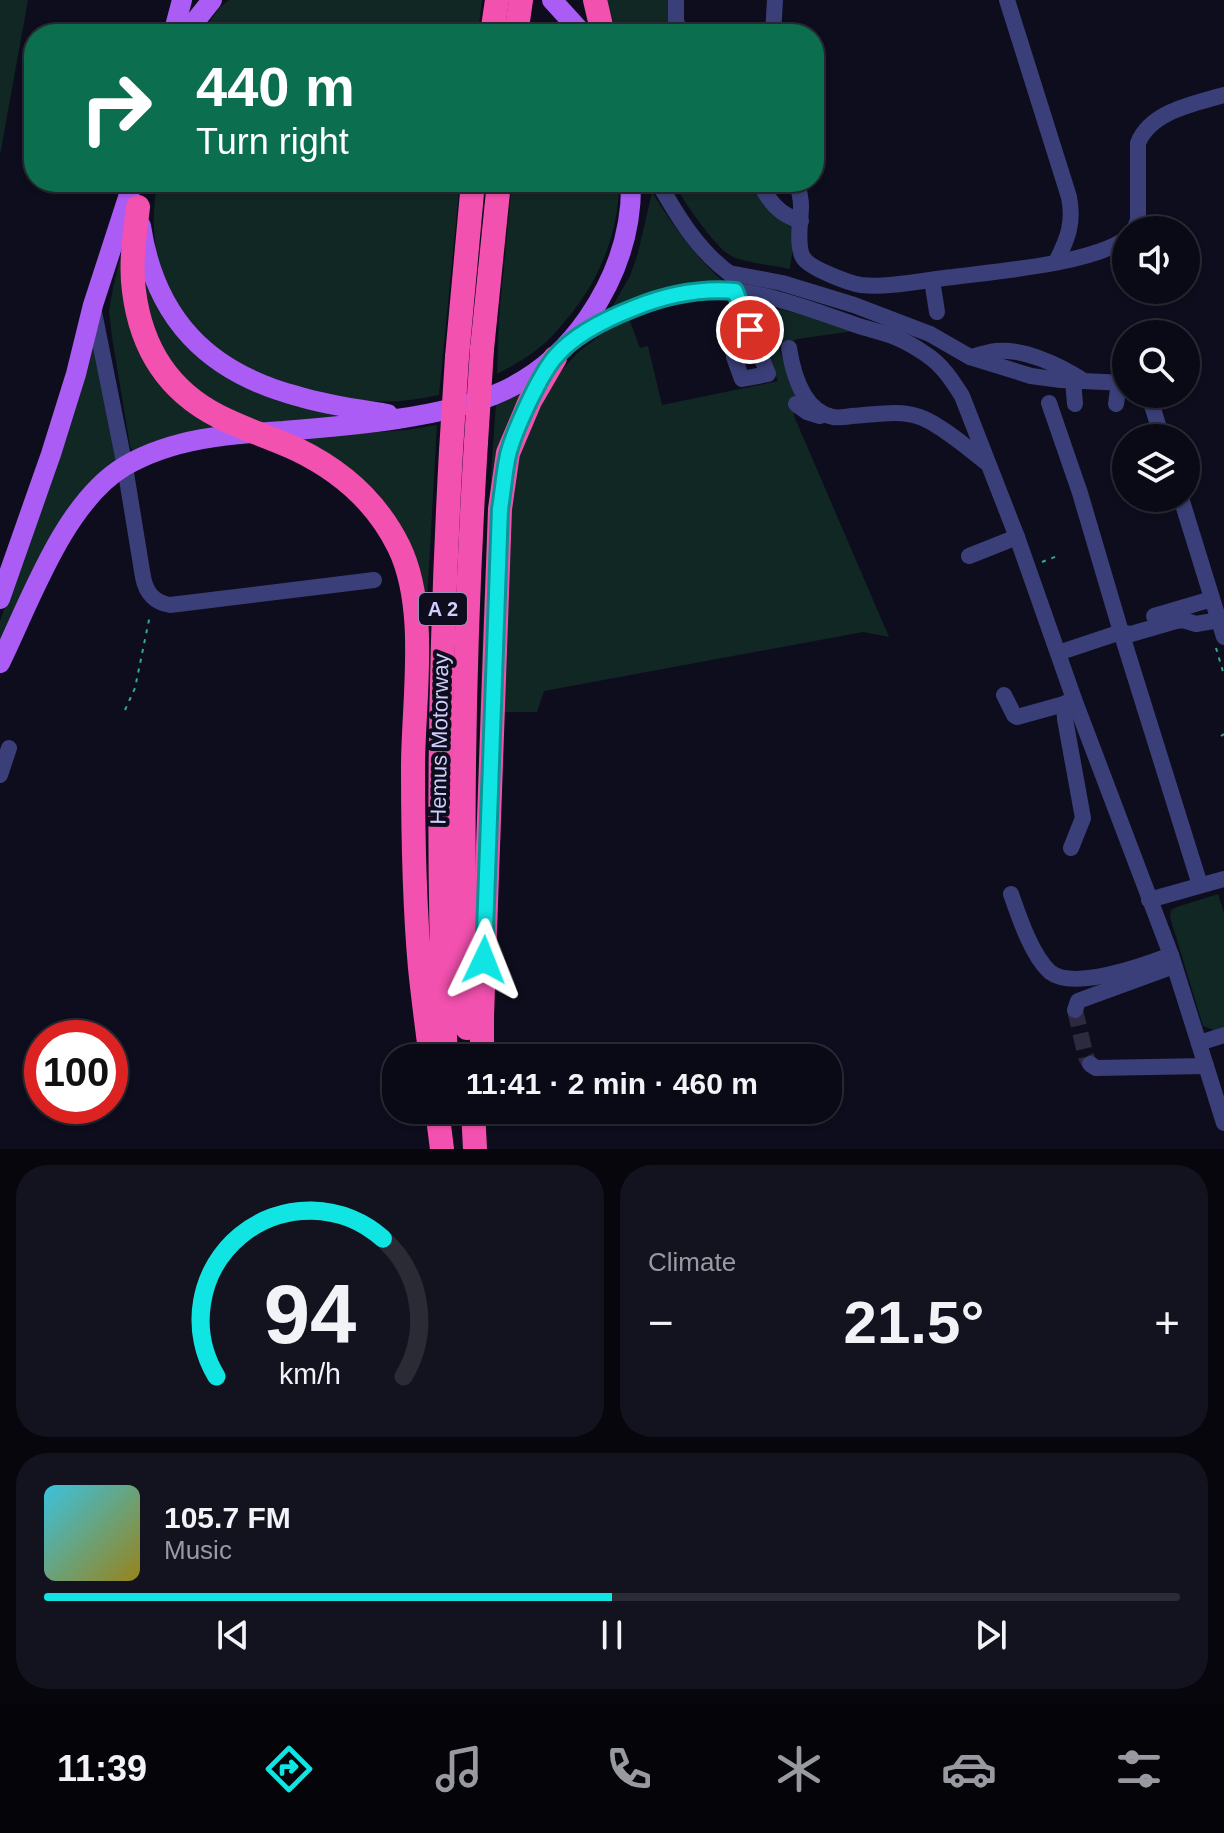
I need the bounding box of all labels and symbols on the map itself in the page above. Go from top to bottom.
pin [716,296,784,364]
road number: A 2 [419,593,467,625]
street label: Hemus Motorway [426,653,453,825]
position arrow [442,918,526,1002]
speed limit sign: 100 [24,1020,128,1124]

